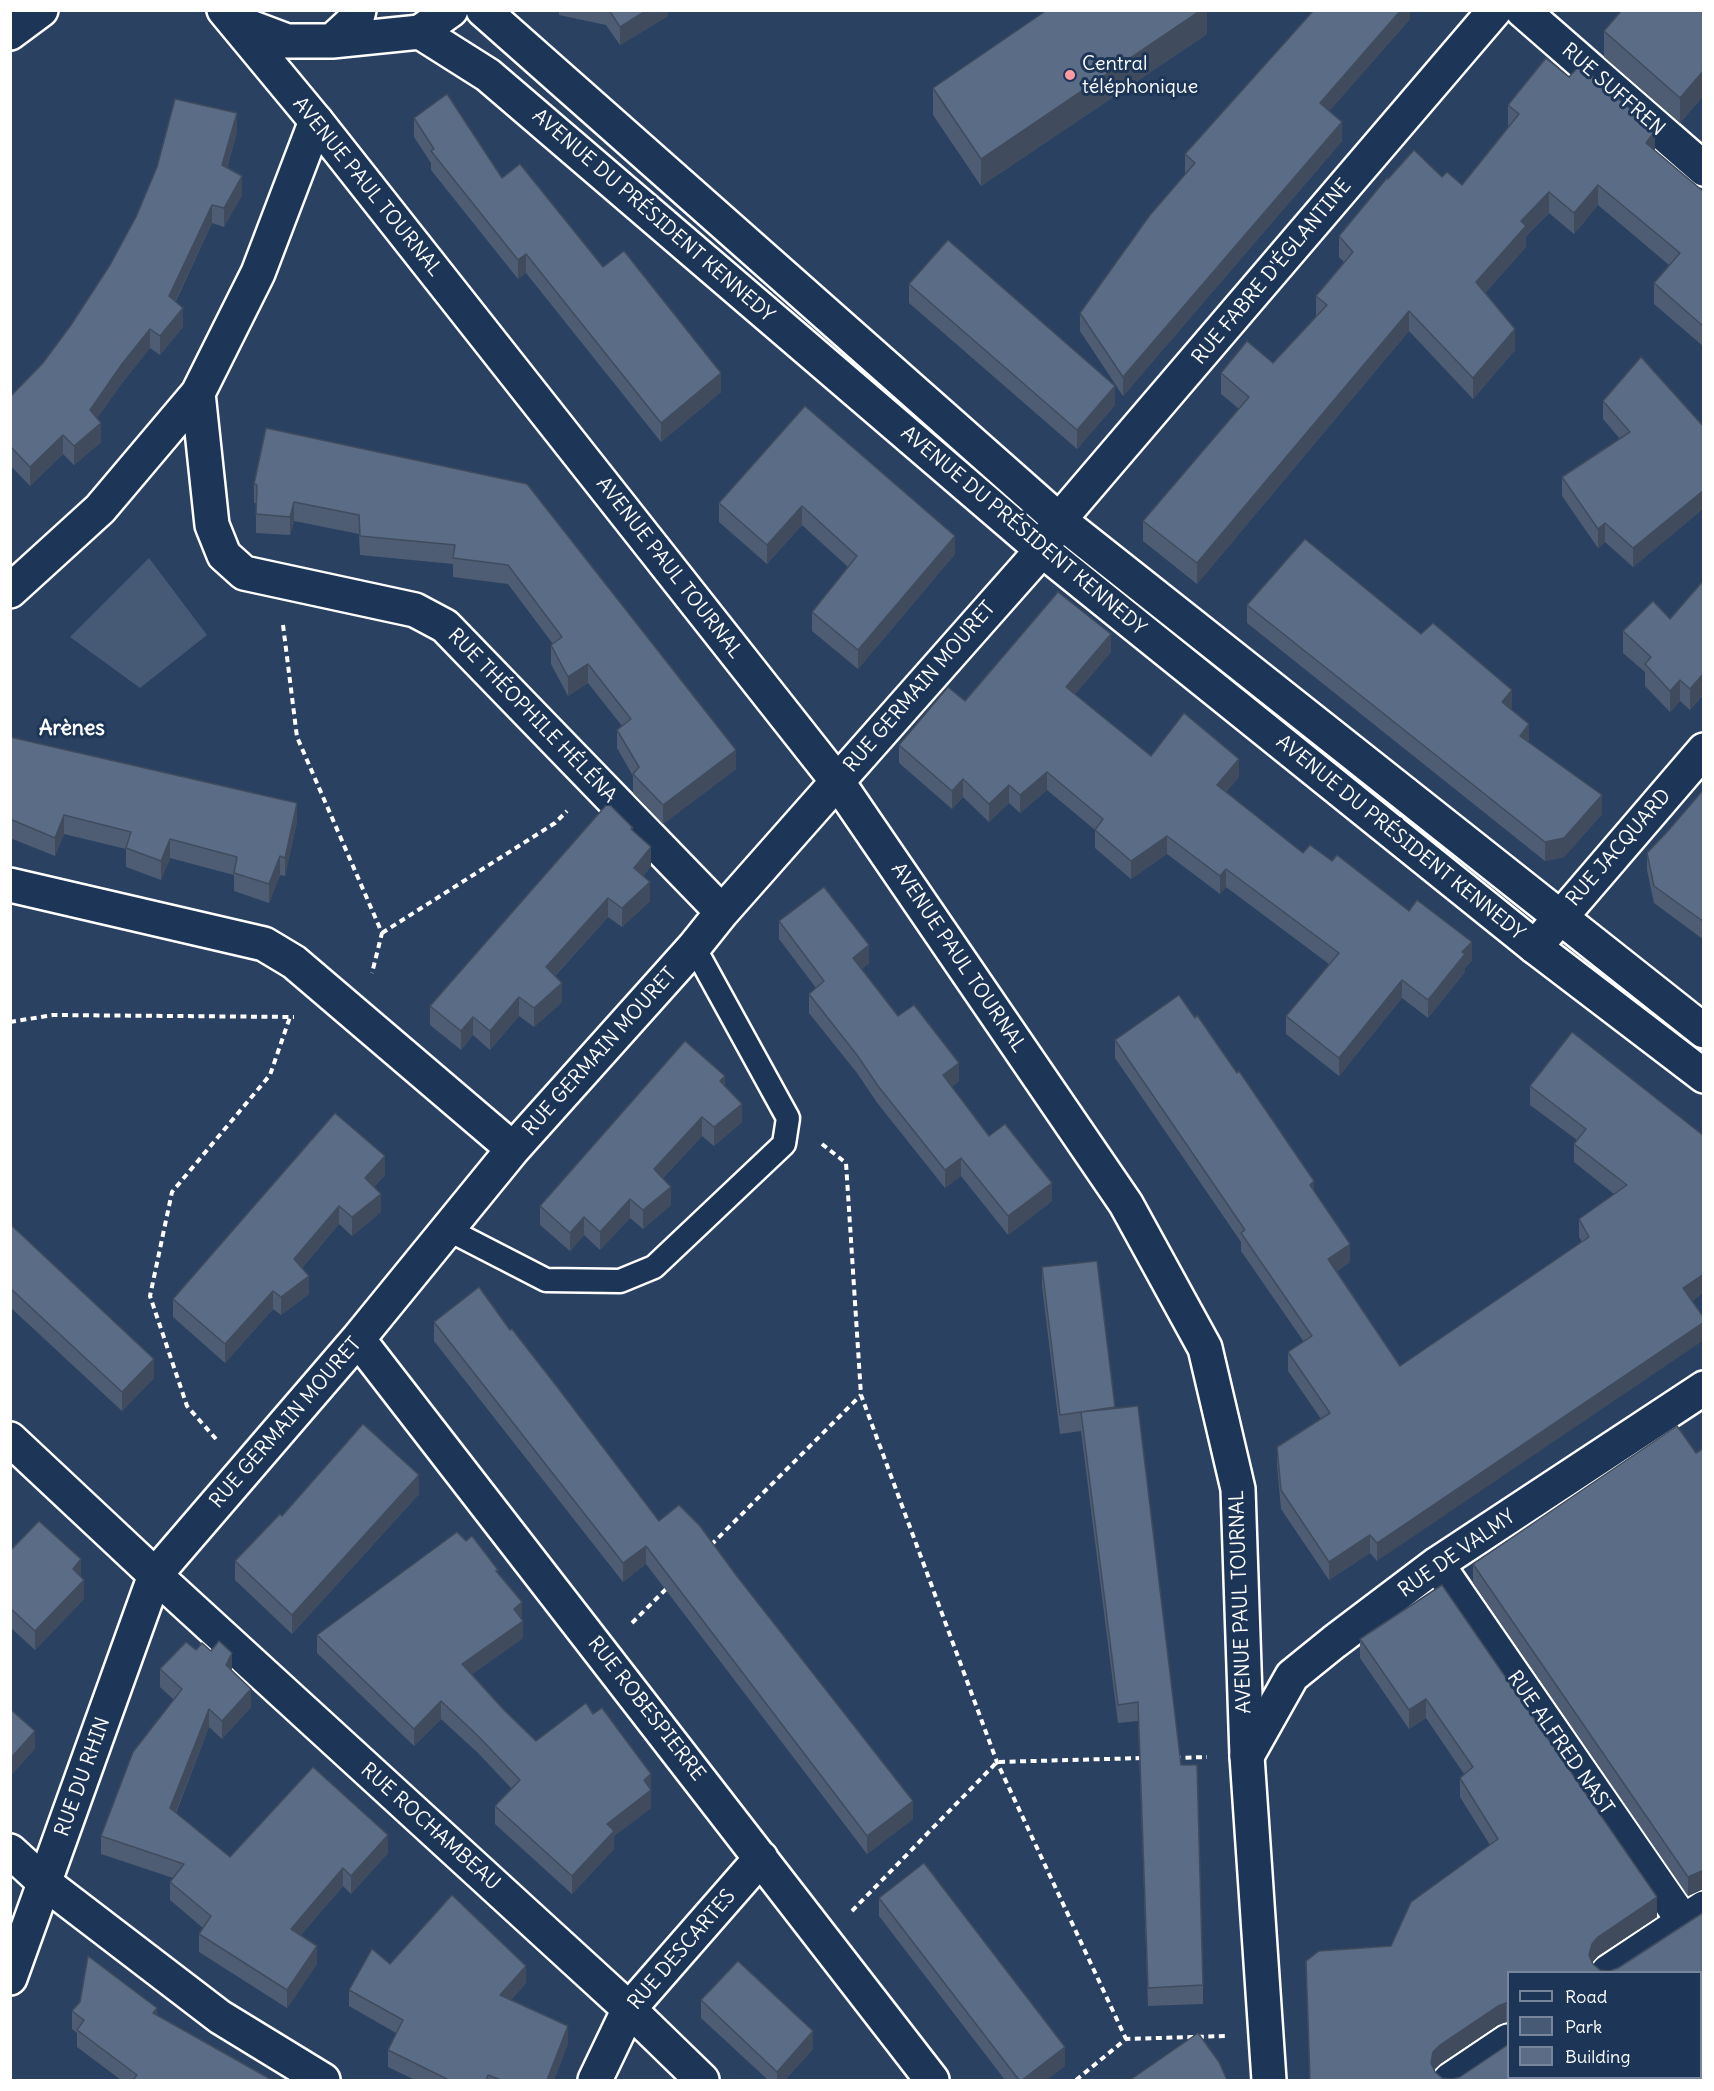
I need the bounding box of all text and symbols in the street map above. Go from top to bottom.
street label: RUE SUFFREN [1557,39,1669,141]
place label: Central téléphonique [1082,52,1198,99]
marker: Central téléphonique [1063,68,1077,82]
street label: AVENUE PAUL TOURNAL [287,93,447,281]
street label: AVENUE DU PRÉSIDENT KENNEDY [527,104,779,328]
street label: RUE FABRE D'ÉGLANTINE [1187,174,1357,370]
street label: AVENUE DU PRÉSIDENT KENNEDY [896,421,1150,641]
street label: AVENUE PAUL TOURNAL [591,473,747,663]
street label: RUE GERMAIN MOURET [839,597,1001,777]
street label: RUE THÉOPHILE HÉLÉNA [443,624,621,808]
district label: Arènes [39,716,105,742]
street label: AVENUE DU PRÉSIDENT KENNEDY [1271,730,1529,946]
street label: RUE JACQUARD [1562,785,1676,911]
street label: AVENUE PAUL TOURNAL [886,859,1030,1057]
street label: RUE GERMAIN MOURET [518,963,682,1141]
street label: RUE GERMAIN MOURET [205,1333,367,1513]
street label: AVENUE PAUL TOURNAL [1225,1490,1257,1714]
street label: RUE DE VALMY [1394,1505,1520,1603]
street label: RUE ROBESPIERRE [582,1632,710,1786]
street label: RUE ALFRED NAST [1502,1667,1618,1819]
street label: RUE DU RHIN [50,1714,116,1840]
street label: RUE ROCHAMBEAU [356,1758,504,1896]
street label: RUE DESCARTES [623,1885,741,2015]
legend [1507,1971,1702,2079]
text: Road [1565,1985,1607,2008]
text: Park [1565,2015,1602,2038]
text: Building [1565,2045,1630,2068]

